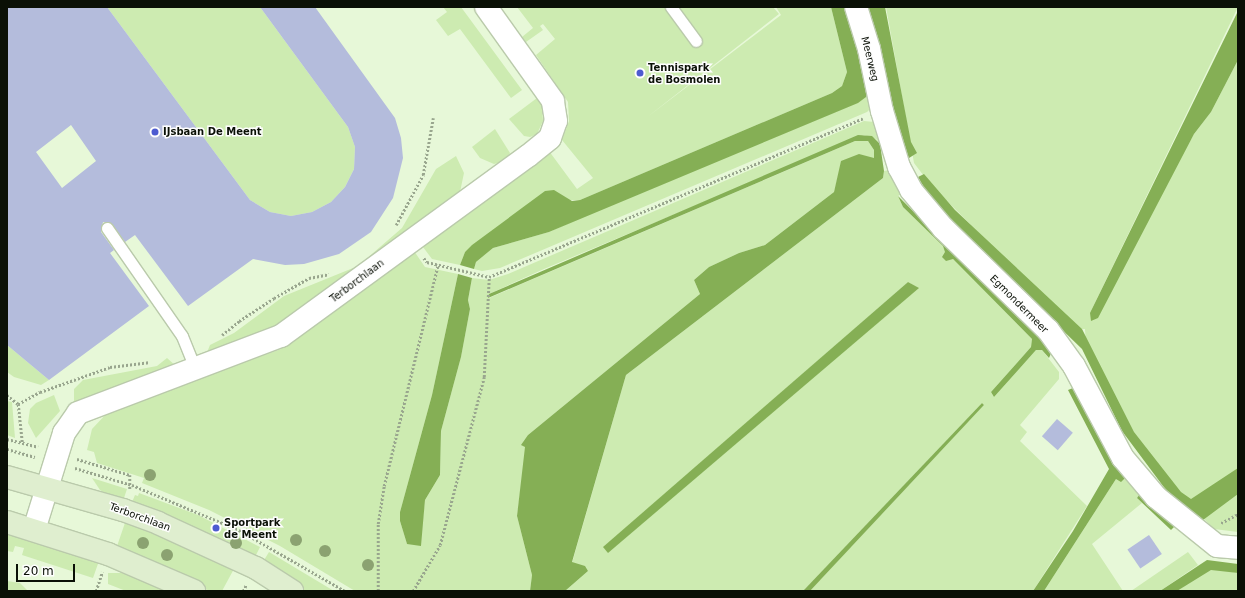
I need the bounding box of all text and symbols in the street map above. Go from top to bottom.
street label: Meerweg [859,35,881,83]
place label: Tennispark de Bosmolen [648,61,720,84]
marker: Tennispark de Bosmolen [635,68,645,78]
place label: IJsbaan De Meent [163,126,262,138]
marker: IJsbaan De Meent [150,127,160,137]
street label: Terborchlaan [328,257,386,305]
street label: Egmondermeer [987,272,1051,336]
street label: Terborchlaan [108,500,172,534]
place label: Sportpark de Meent [224,516,280,540]
marker: Sportpark de Meent [211,523,221,533]
scale bar [18,556,77,582]
text: 20 m [23,564,54,578]

